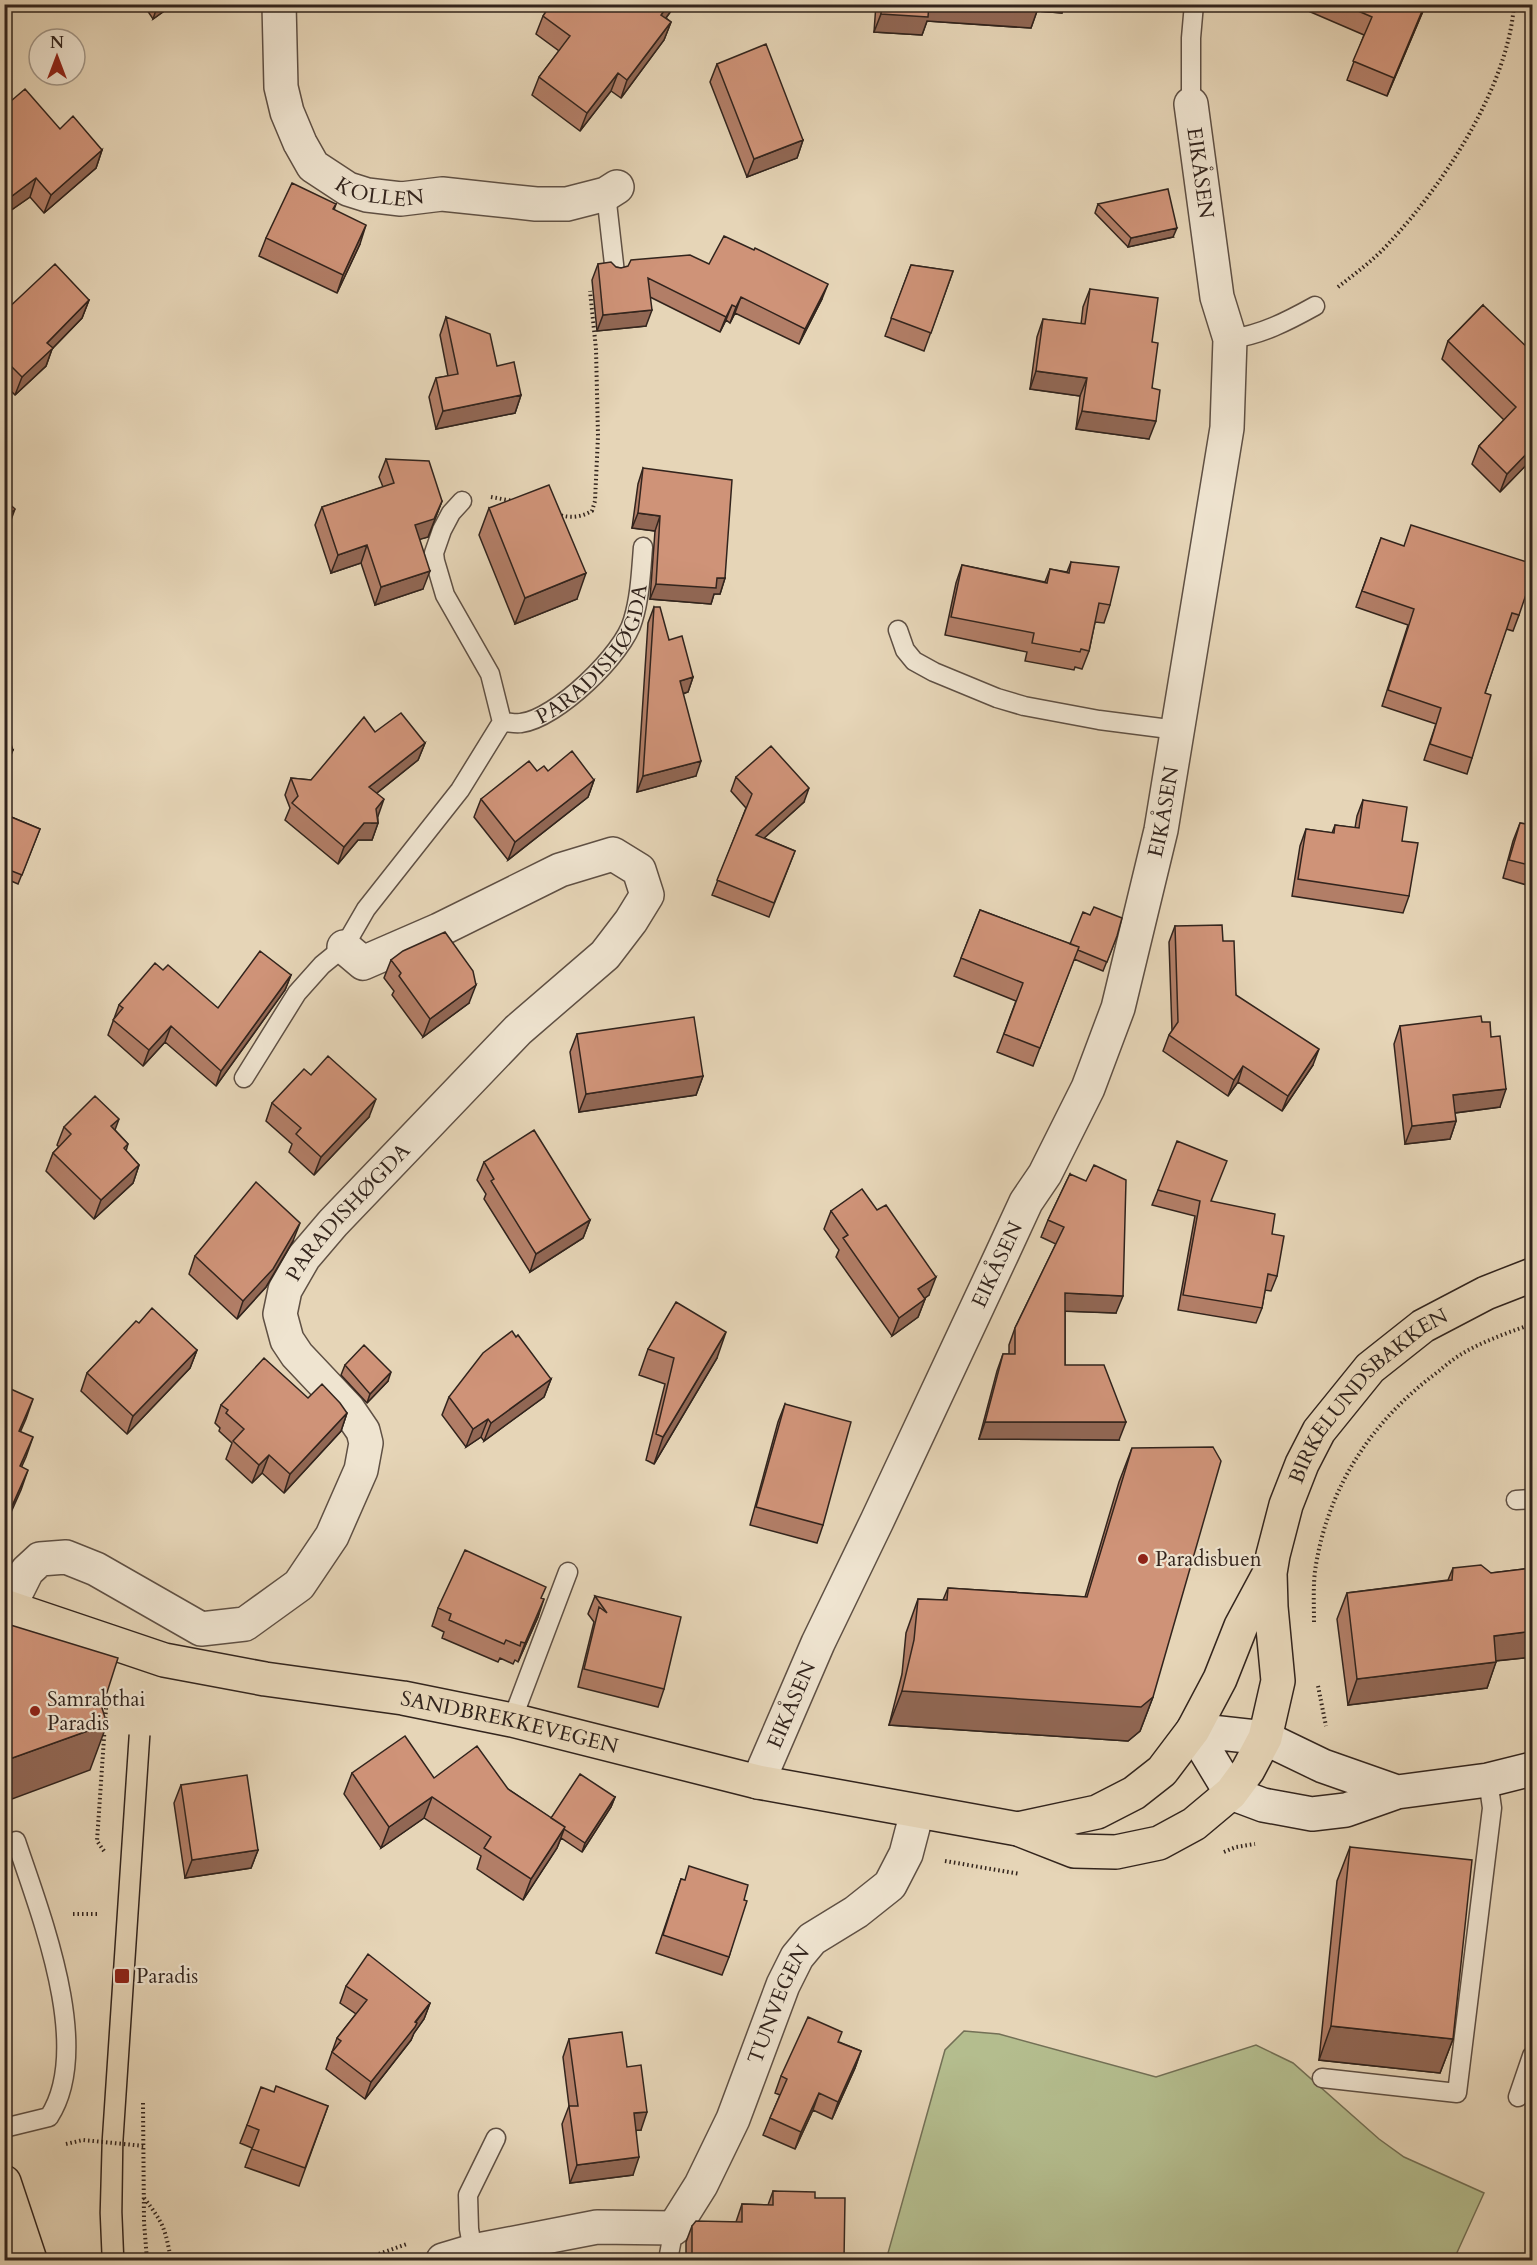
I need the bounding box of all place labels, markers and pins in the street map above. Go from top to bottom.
place label: Paradisbuen [1155,1545,1262,1574]
marker: Paradisbuen [1136,1552,1150,1566]
place label: Samrabthai Paradis [47,1685,146,1738]
marker: Samrabthai Paradis [28,1704,42,1718]
place label: Paradis [136,1962,198,1991]
marker: Paradis [113,1967,131,1985]

